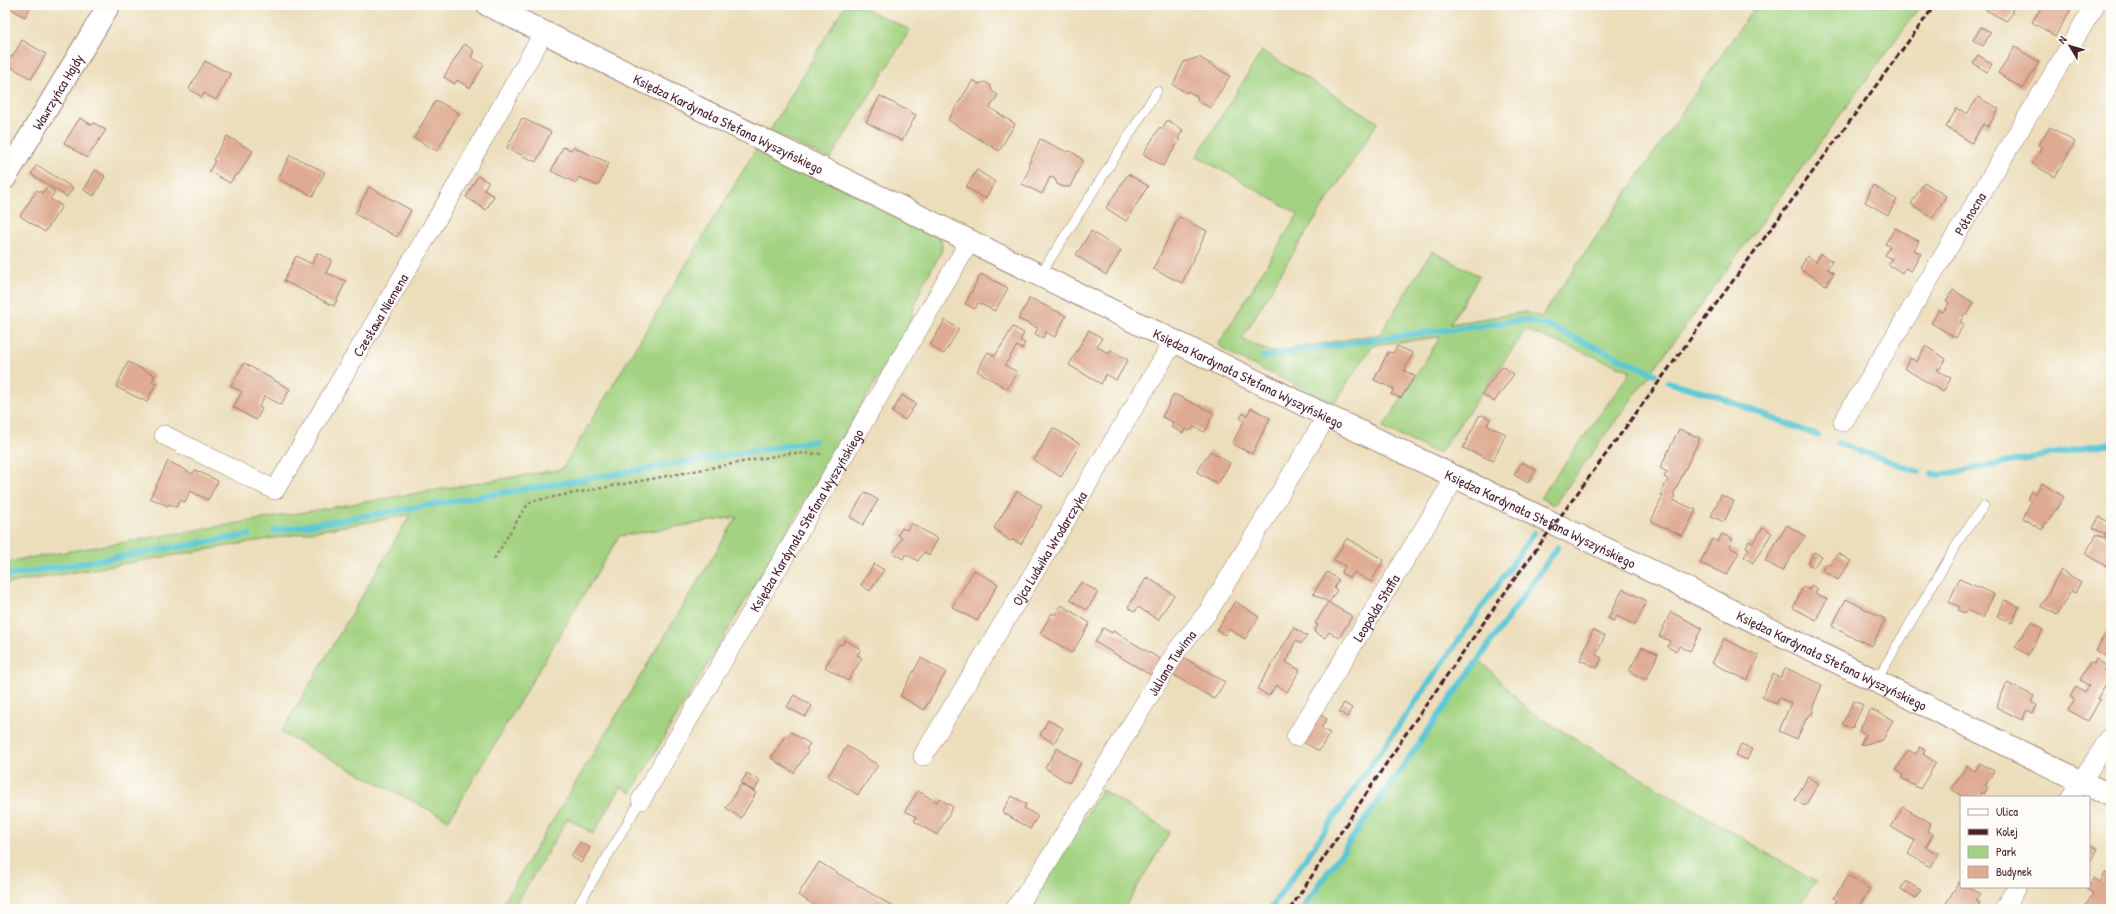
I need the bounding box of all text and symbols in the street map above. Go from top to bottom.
north arrow [2050,26,2090,66]
text: N [2055,33,2070,46]
street label: Wawrzyńca Hajdy [27,50,88,133]
street label: Księdza Kardynała Stefana Wyszyńskiego [630,68,827,178]
street label: Północna [1949,188,1990,238]
street label: Czesława Niemena [347,269,412,360]
street label: Księdza Kardynała Stefana Wyszyńskiego [1150,323,1347,432]
street label: Księdza Kardynała Stefana Wyszyńskiego [744,424,867,615]
street label: Księdza Kardynała Stefana Wyszyńskiego [1442,464,1640,572]
street label: Ojca Ludwika Wrodarczyka [1007,487,1091,609]
street label: Leopolda Staffa [1348,570,1404,645]
street label: Księdza Kardynała Stefana Wyszyńskiego [1734,605,1931,714]
street label: Juliana Tuwima [1142,625,1200,699]
legend [1960,796,2090,888]
text: Ulica [1996,803,2018,820]
text: Kolej [1996,823,2018,840]
text: Park [1996,843,2016,860]
text: Budynek [1996,863,2032,880]

